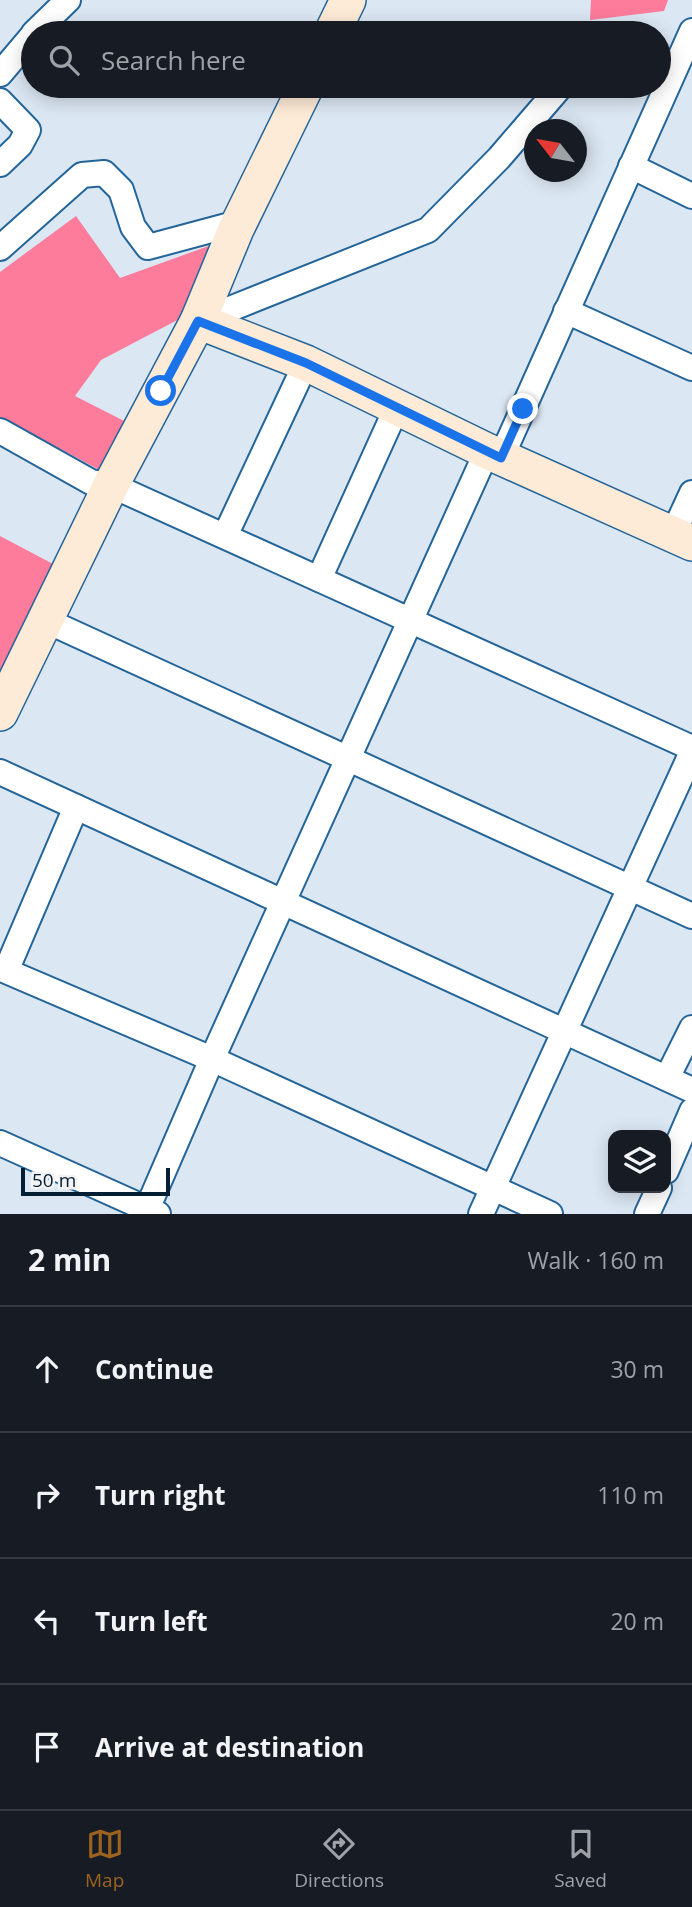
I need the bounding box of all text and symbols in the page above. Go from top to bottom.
search box [21,21,671,98]
icon: search [45,41,83,79]
text: Search here [101,42,246,78]
north arrow [524,119,587,182]
route start [145,375,176,406]
route end [507,393,538,424]
map controls [608,1130,671,1193]
button: layers [608,1130,671,1193]
scale bar [21,1165,170,1197]
text: 50 m [32,1167,76,1193]
text: 2 min [28,1239,111,1280]
text: Walk · 160 m [527,1244,664,1276]
icon: ahead [28,1350,66,1388]
text: Continue [95,1351,214,1387]
text: 30 m [610,1353,664,1385]
icon: right [28,1476,66,1514]
text: Turn right [95,1477,226,1513]
text: 110 m [597,1479,664,1511]
icon: left [28,1602,66,1640]
text: Turn left [95,1603,207,1639]
text: 20 m [610,1605,664,1637]
icon: arrive [28,1728,66,1766]
text: Arrive at destination [95,1729,364,1765]
tab: Map [85,1825,124,1893]
tab: Directions [294,1825,384,1893]
tab: Saved [554,1825,607,1893]

